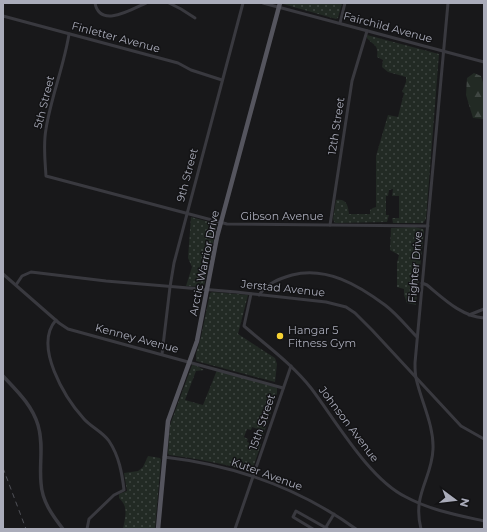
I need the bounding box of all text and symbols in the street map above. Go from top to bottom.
street label: Fairchild Avenue [342,8,434,46]
street label: Finletter Avenue [70,18,162,56]
street label: 5th Street [31,73,57,130]
street label: 12th Street [325,96,348,156]
street label: 9th Street [173,146,201,203]
street label: Arctic Warrior Drive [186,209,222,317]
street label: Gibson Avenue [240,209,324,223]
street label: Fighter Drive [405,230,425,303]
street label: Jerstad Avenue [239,277,326,299]
street label: Kenney Avenue [94,320,181,356]
place label: Hangar 5 Fitness Gym [288,323,356,350]
marker: Hangar 5 Fitness Gym [275,331,285,341]
street label: Johnson Avenue [315,383,382,465]
street label: 15th Street [246,392,278,452]
street label: Kuter Avenue [229,455,305,493]
north arrow [435,480,475,520]
text: N [457,496,473,509]

